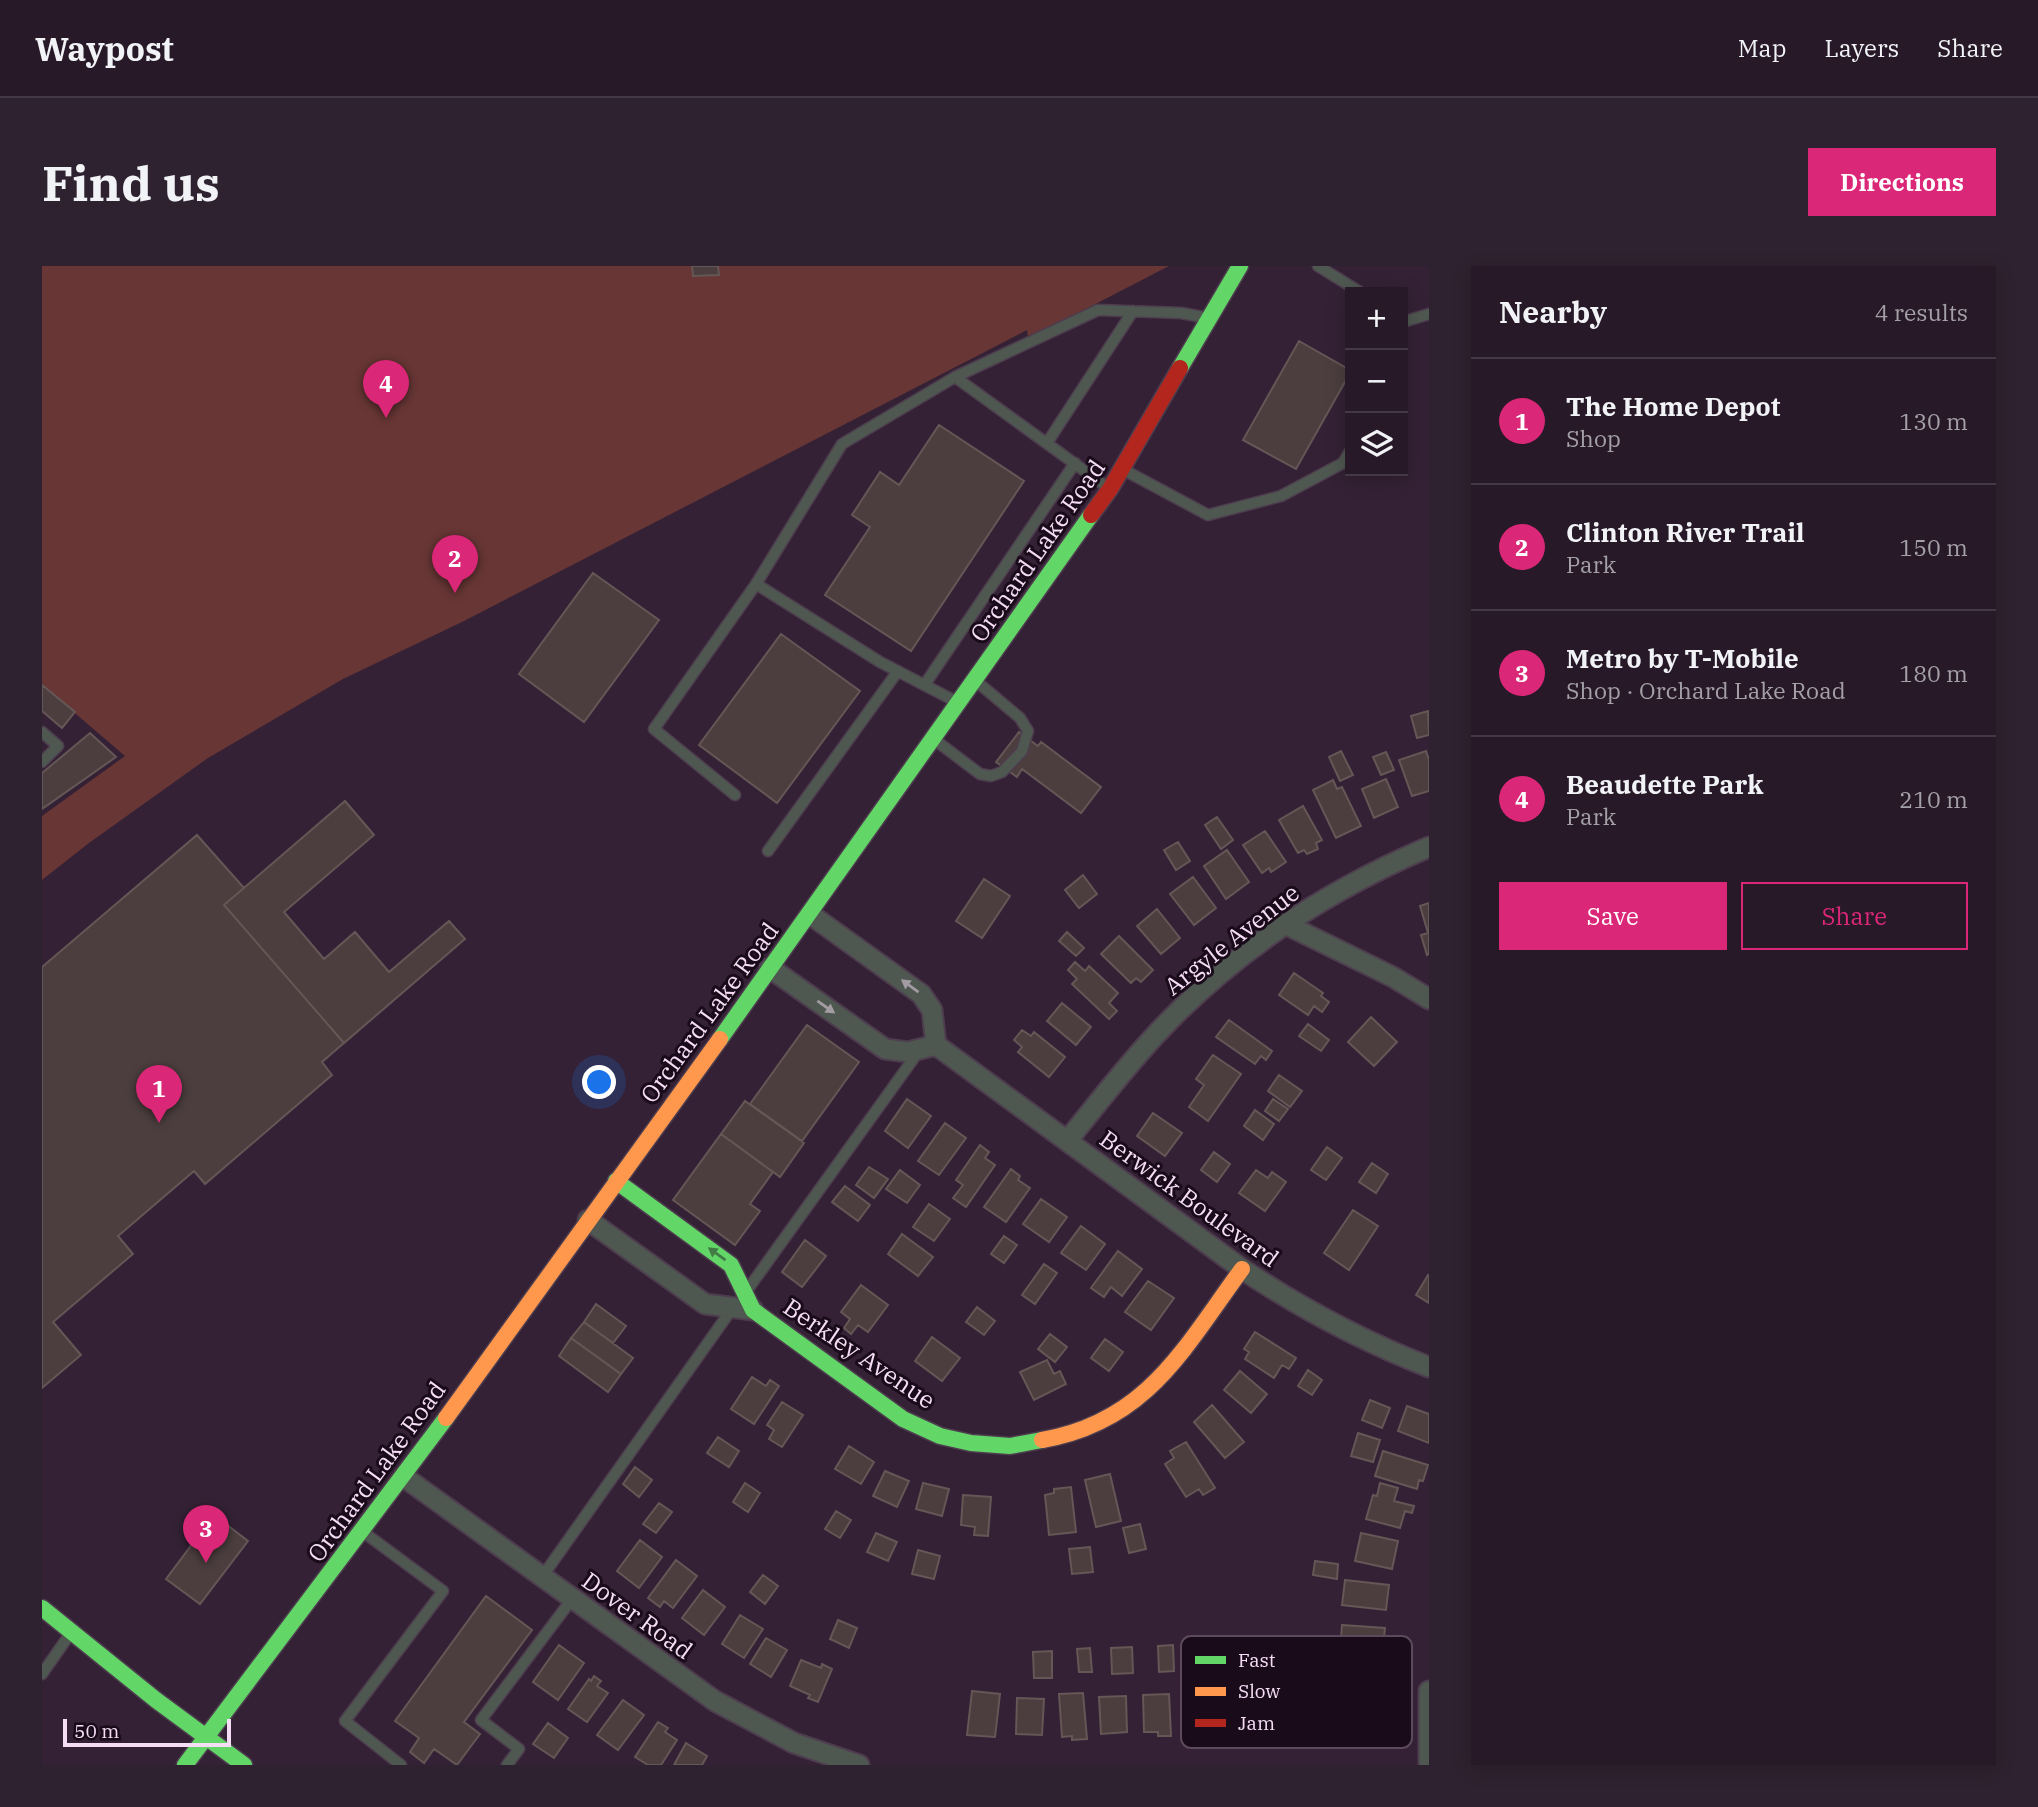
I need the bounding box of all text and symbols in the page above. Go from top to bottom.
text: Waypost [35,27,174,70]
text: Map [1738,32,1786,64]
text: Layers [1824,32,1899,64]
text: Share [1937,32,2003,64]
button: Directions [1808,148,1996,216]
text: Find us [42,151,220,214]
map controls [1345,287,1408,476]
button: + [1345,287,1408,350]
text: Nearby [1499,292,1607,331]
text: 4 results [1875,297,1968,327]
button: − [1345,350,1408,413]
pin: 4 [363,360,409,418]
text: The Home Depot [1566,389,1780,423]
text: 1 [1515,406,1529,436]
text: 130 m [1899,406,1968,436]
button: layers [1345,413,1408,476]
text: Shop [1566,423,1621,453]
street label: Orchard Lake Road [962,453,1112,648]
text: Clinton River Trail [1566,515,1804,549]
text: 2 [1515,532,1529,562]
text: 150 m [1899,532,1968,562]
pin: 2 [432,535,478,593]
text: Park [1566,549,1616,579]
text: Metro by T-Mobile [1566,641,1799,675]
text: 3 [1515,658,1529,688]
text: 180 m [1899,658,1968,688]
text: Shop · Orchard Lake Road [1566,675,1846,705]
text: Beaudette Park [1566,767,1763,801]
text: 4 [1515,784,1529,814]
text: 210 m [1899,784,1968,814]
text: Park [1566,801,1616,831]
street label: Argyle Avenue [1157,876,1306,1002]
button: Save [1499,882,1727,950]
button: Share [1741,882,1968,950]
street label: Orchard Lake Road [633,916,786,1109]
one-way arrow [901,979,919,993]
one-way arrow [817,1000,835,1014]
pin: 1 [136,1065,182,1123]
your location [582,1065,616,1099]
street label: Berwick Boulevard [1094,1122,1285,1274]
one-way arrow [708,1248,726,1262]
street label: Berkley Avenue [778,1291,942,1416]
street label: Orchard Lake Road [300,1375,453,1568]
pin: 3 [183,1505,229,1563]
street label: Dover Road [576,1564,699,1666]
legend [1181,1636,1412,1748]
text: Fast [1238,1648,1276,1672]
text: Slow [1238,1679,1280,1703]
text: Jam [1238,1711,1275,1735]
scale bar [63,1716,231,1748]
text: 50 m [74,1719,119,1743]

